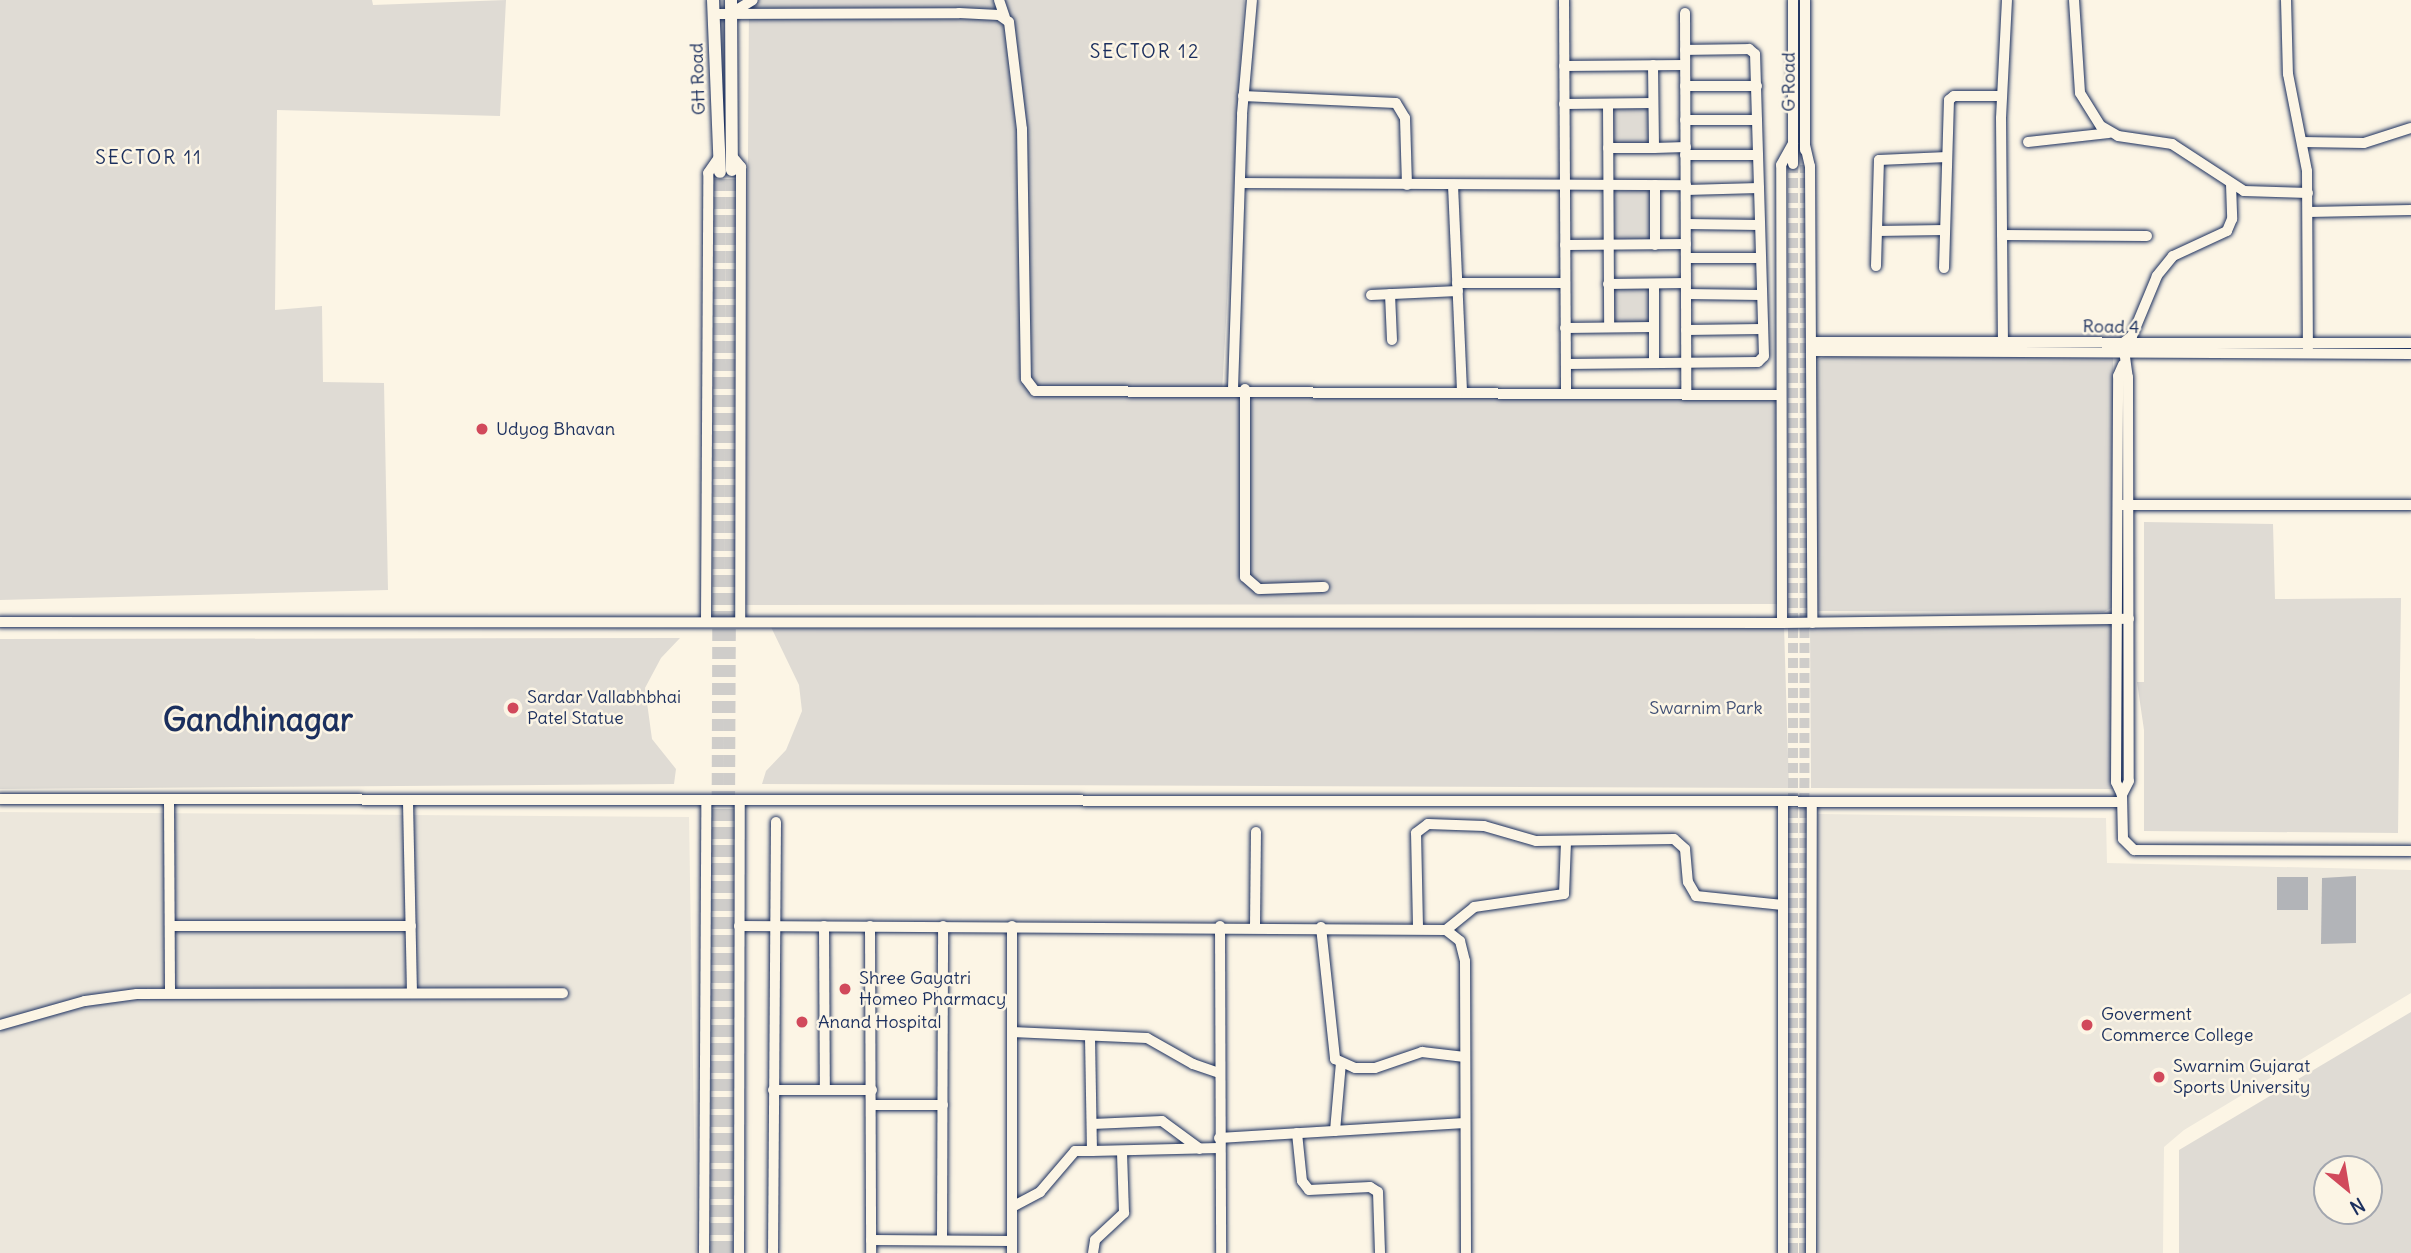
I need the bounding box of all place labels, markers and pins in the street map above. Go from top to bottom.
place label: Udyog Bhavan [496,418,615,440]
marker: Udyog Bhavan [474,421,490,437]
place label: Sardar Vallabhbhai Patel Statue [527,687,681,730]
marker: Sardar Vallabhbhai Patel Statue [505,700,521,716]
place label: Shree Gayatri Homeo Pharmacy [859,968,1006,1010]
marker: Shree Gayatri Homeo Pharmacy [837,981,853,997]
place label: Goverment Commerce College [2101,1004,2253,1046]
place label: Anand Hospital [818,1011,941,1033]
marker: Anand Hospital [792,1012,812,1032]
marker: Goverment Commerce College [2079,1017,2095,1033]
place label: Swarnim Gujarat Sports University [2173,1056,2310,1098]
marker: Swarnim Gujarat Sports University [2151,1069,2167,1085]

